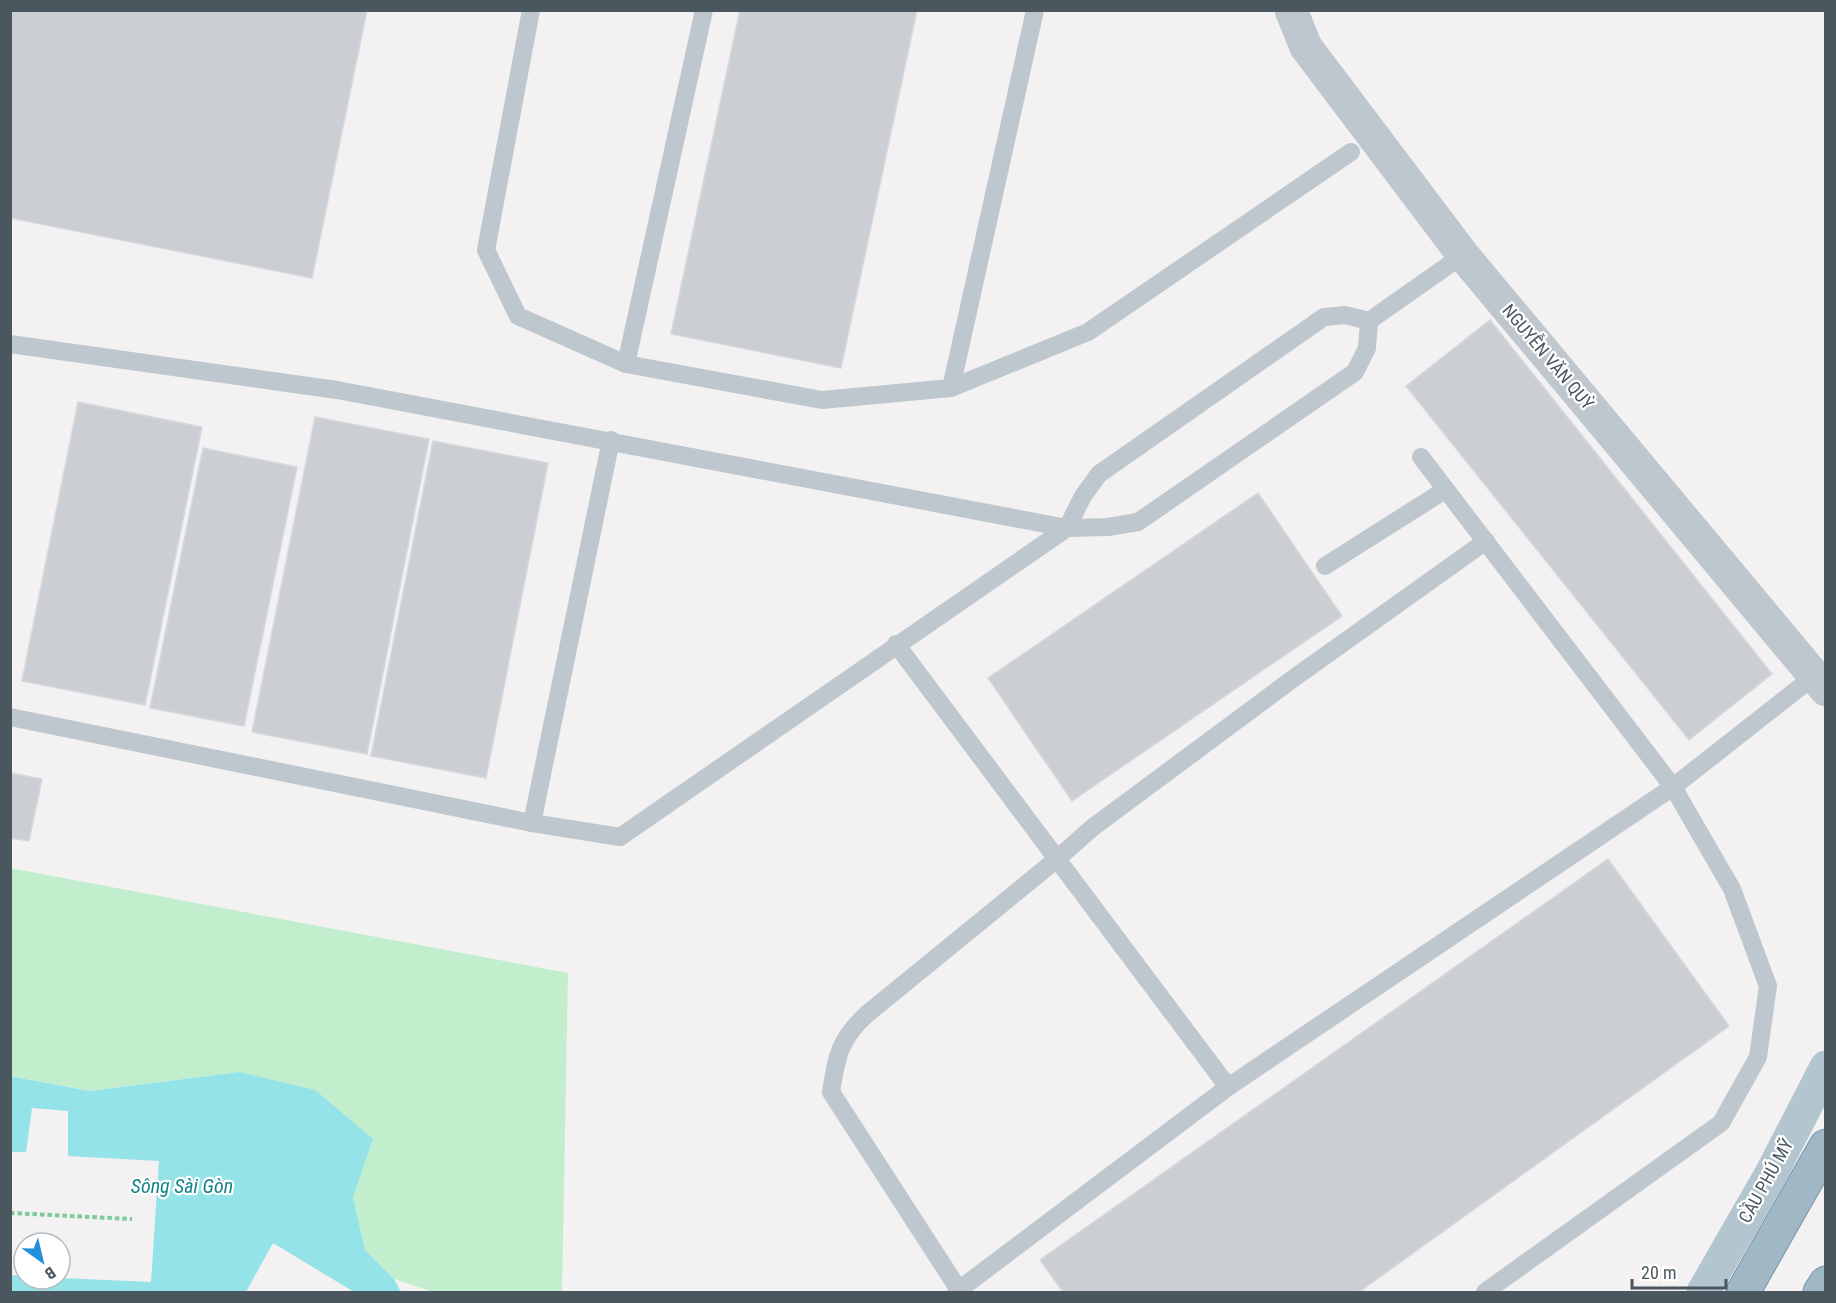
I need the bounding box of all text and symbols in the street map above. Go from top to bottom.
street label: NGUYỄN VĂN QUỲ [1498,299,1600,414]
street label: CẦU PHÚ MỸ [1733,1134,1798,1226]
water label: Sông Sài Gòn [131,1174,233,1198]
north arrow [12,1231,72,1291]
scale bar [1632,1252,1726,1290]
text: 20 m [1641,1262,1676,1283]
text: B [41,1263,59,1283]

